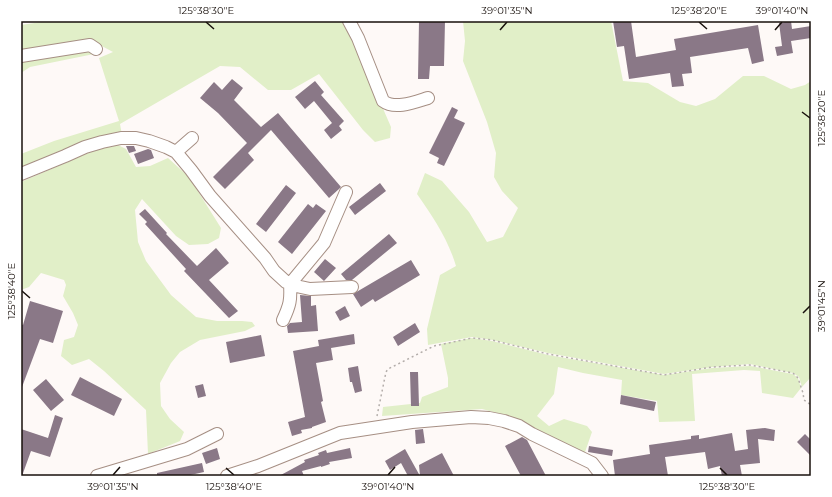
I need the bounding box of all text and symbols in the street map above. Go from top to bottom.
text: 125°38'30"E [178,4,234,17]
text: 39°01'35"N [481,4,533,17]
text: 125°38'20"E [671,4,727,17]
text: 39°01'40"N [756,4,808,17]
text: 125°38'20"E [815,90,828,146]
text: 125°38'40"E [5,262,18,319]
text: 39°01'45"N [815,280,828,332]
text: 39°01'35"N [87,480,139,493]
text: 125°38'40"E [206,480,263,493]
text: 39°01'40"N [362,480,414,493]
text: 125°38'30"E [699,480,755,493]

